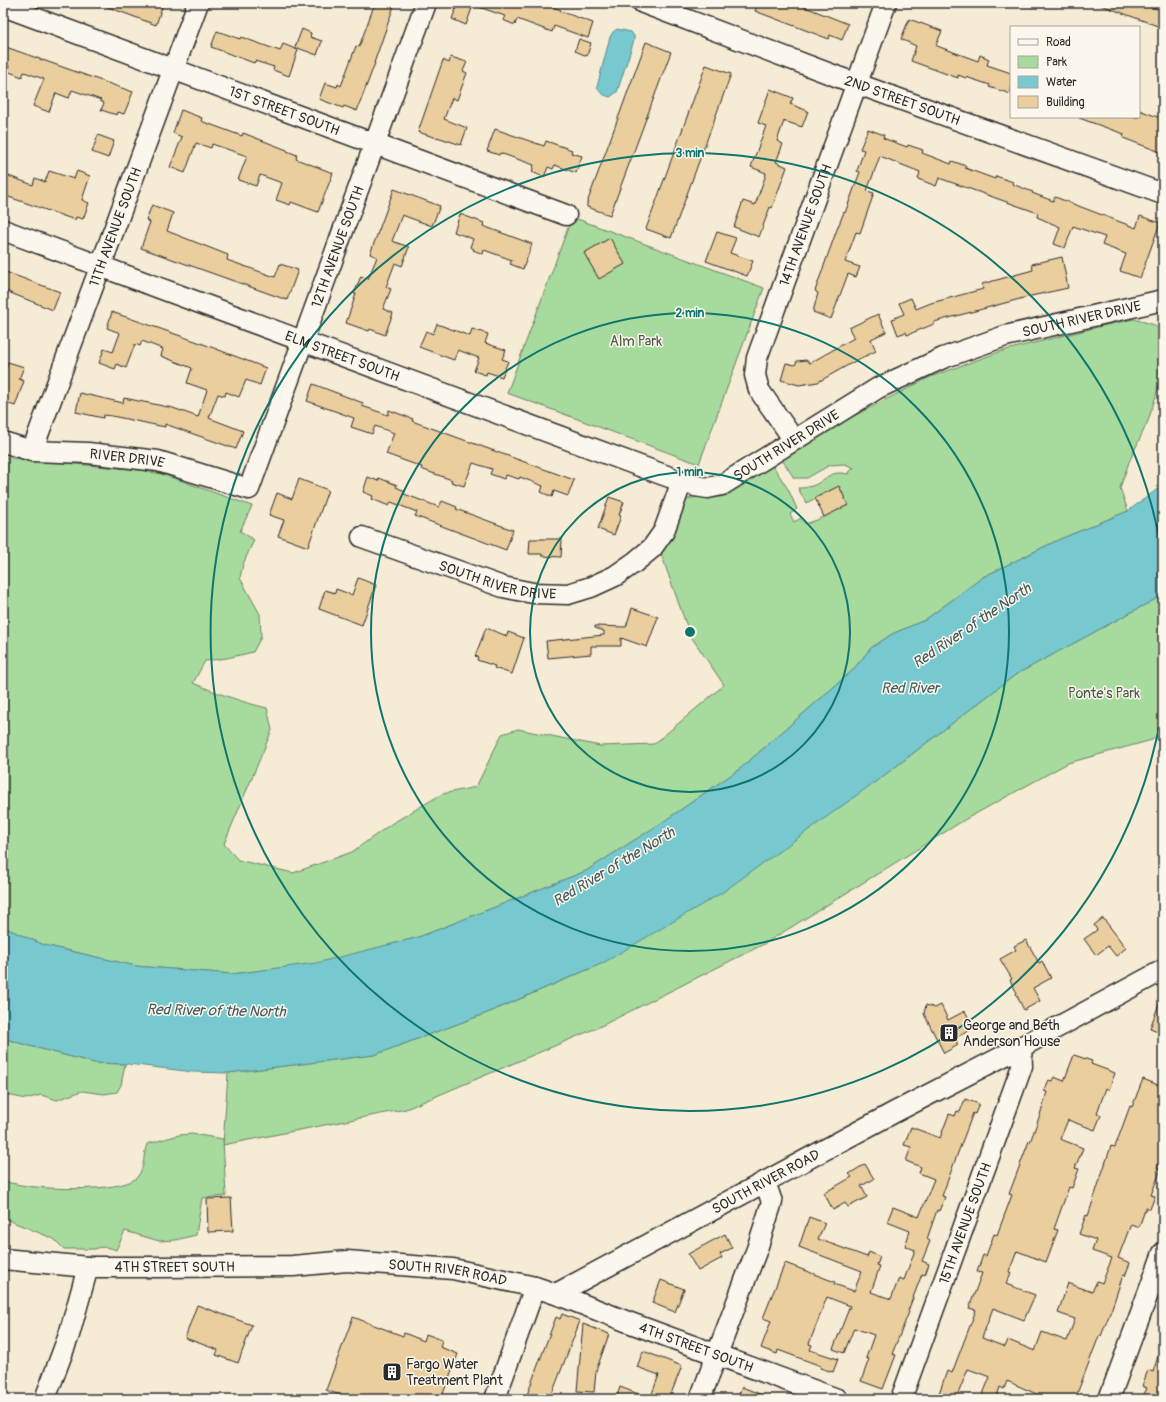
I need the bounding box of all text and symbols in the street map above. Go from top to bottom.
legend [1010,26,1140,118]
text: Road [1046,35,1071,50]
text: Park [1046,55,1067,70]
street label: 2ND STREET SOUTH [842,72,963,129]
text: Water [1046,75,1077,90]
street label: 1ST STREET SOUTH [227,82,342,139]
text: Building [1046,95,1085,110]
text: 3 min [676,146,705,161]
street label: 14TH AVENUE SOUTH [775,162,835,289]
street label: 11TH AVENUE SOUTH [85,165,145,289]
street label: 12TH AVENUE SOUTH [307,183,367,310]
street label: SOUTH RIVER DRIVE [1021,297,1143,340]
text: 2 min [676,306,705,321]
street label: ELM STREET SOUTH [283,327,402,385]
park label: Alm Park [610,333,662,350]
street label: SOUTH RIVER DRIVE [730,406,842,484]
street label: RIVER DRIVE [89,445,167,471]
text: 1 min [677,465,704,480]
street label: SOUTH RIVER DRIVE [437,556,557,602]
water label: Red River of the North [909,579,1036,673]
centre of rings [683,625,697,639]
water label: Red River [881,679,941,698]
park label: Ponte's Park [1068,685,1140,702]
water label: Red River of the North [550,823,679,911]
water label: Red River of the North [146,1000,287,1022]
place label: George and Beth Anderson House [963,1017,1060,1050]
building icon: George and Beth Anderson House [938,1022,960,1044]
street label: SOUTH RIVER ROAD [709,1145,823,1217]
street label: 15TH AVENUE SOUTH [935,1160,995,1286]
street label: SOUTH RIVER ROAD [388,1256,509,1289]
street label: 4TH STREET SOUTH [114,1258,235,1276]
street label: 4TH STREET SOUTH [637,1318,756,1376]
place label: Fargo Water Treatment Plant [406,1356,503,1389]
building icon: Fargo Water Treatment Plant [381,1361,403,1383]

